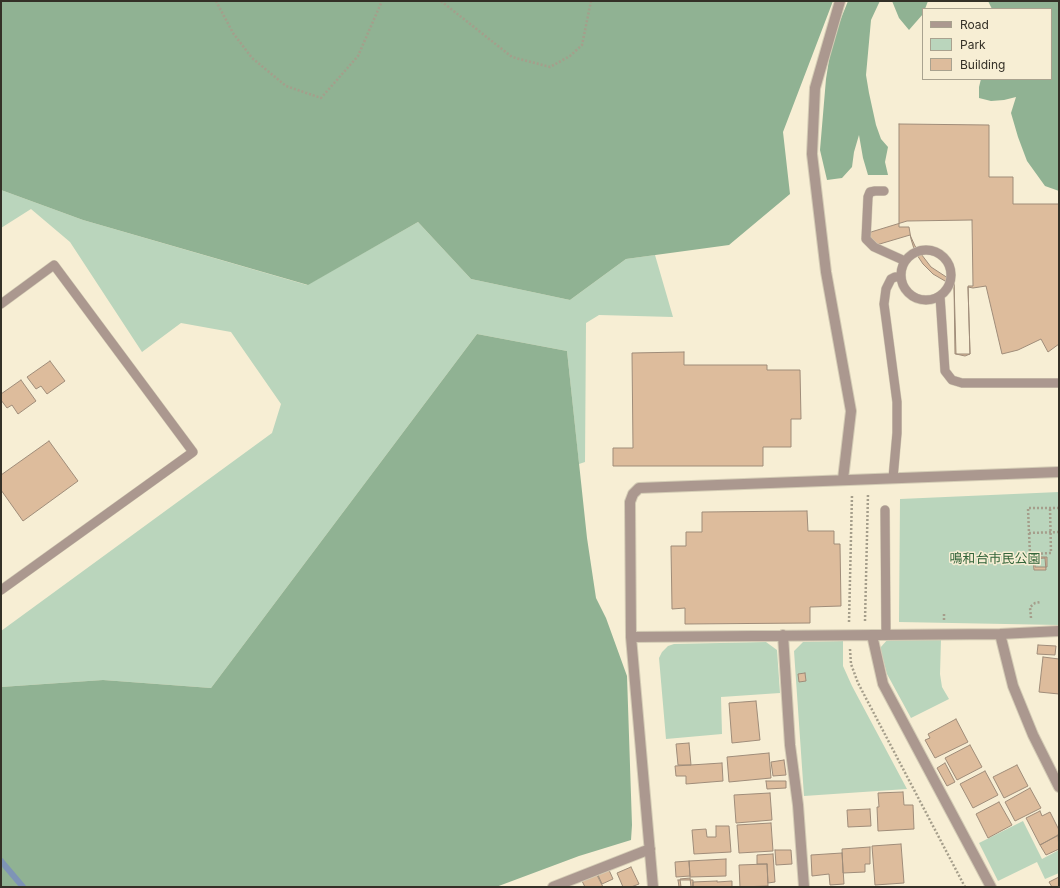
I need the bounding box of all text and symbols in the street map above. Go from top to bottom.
legend [922,8,1052,80]
text: Road [960,17,989,32]
text: Park [960,37,986,52]
text: Building [960,57,1005,72]
park label: 鳴和台市民公園 [950,551,1040,567]

